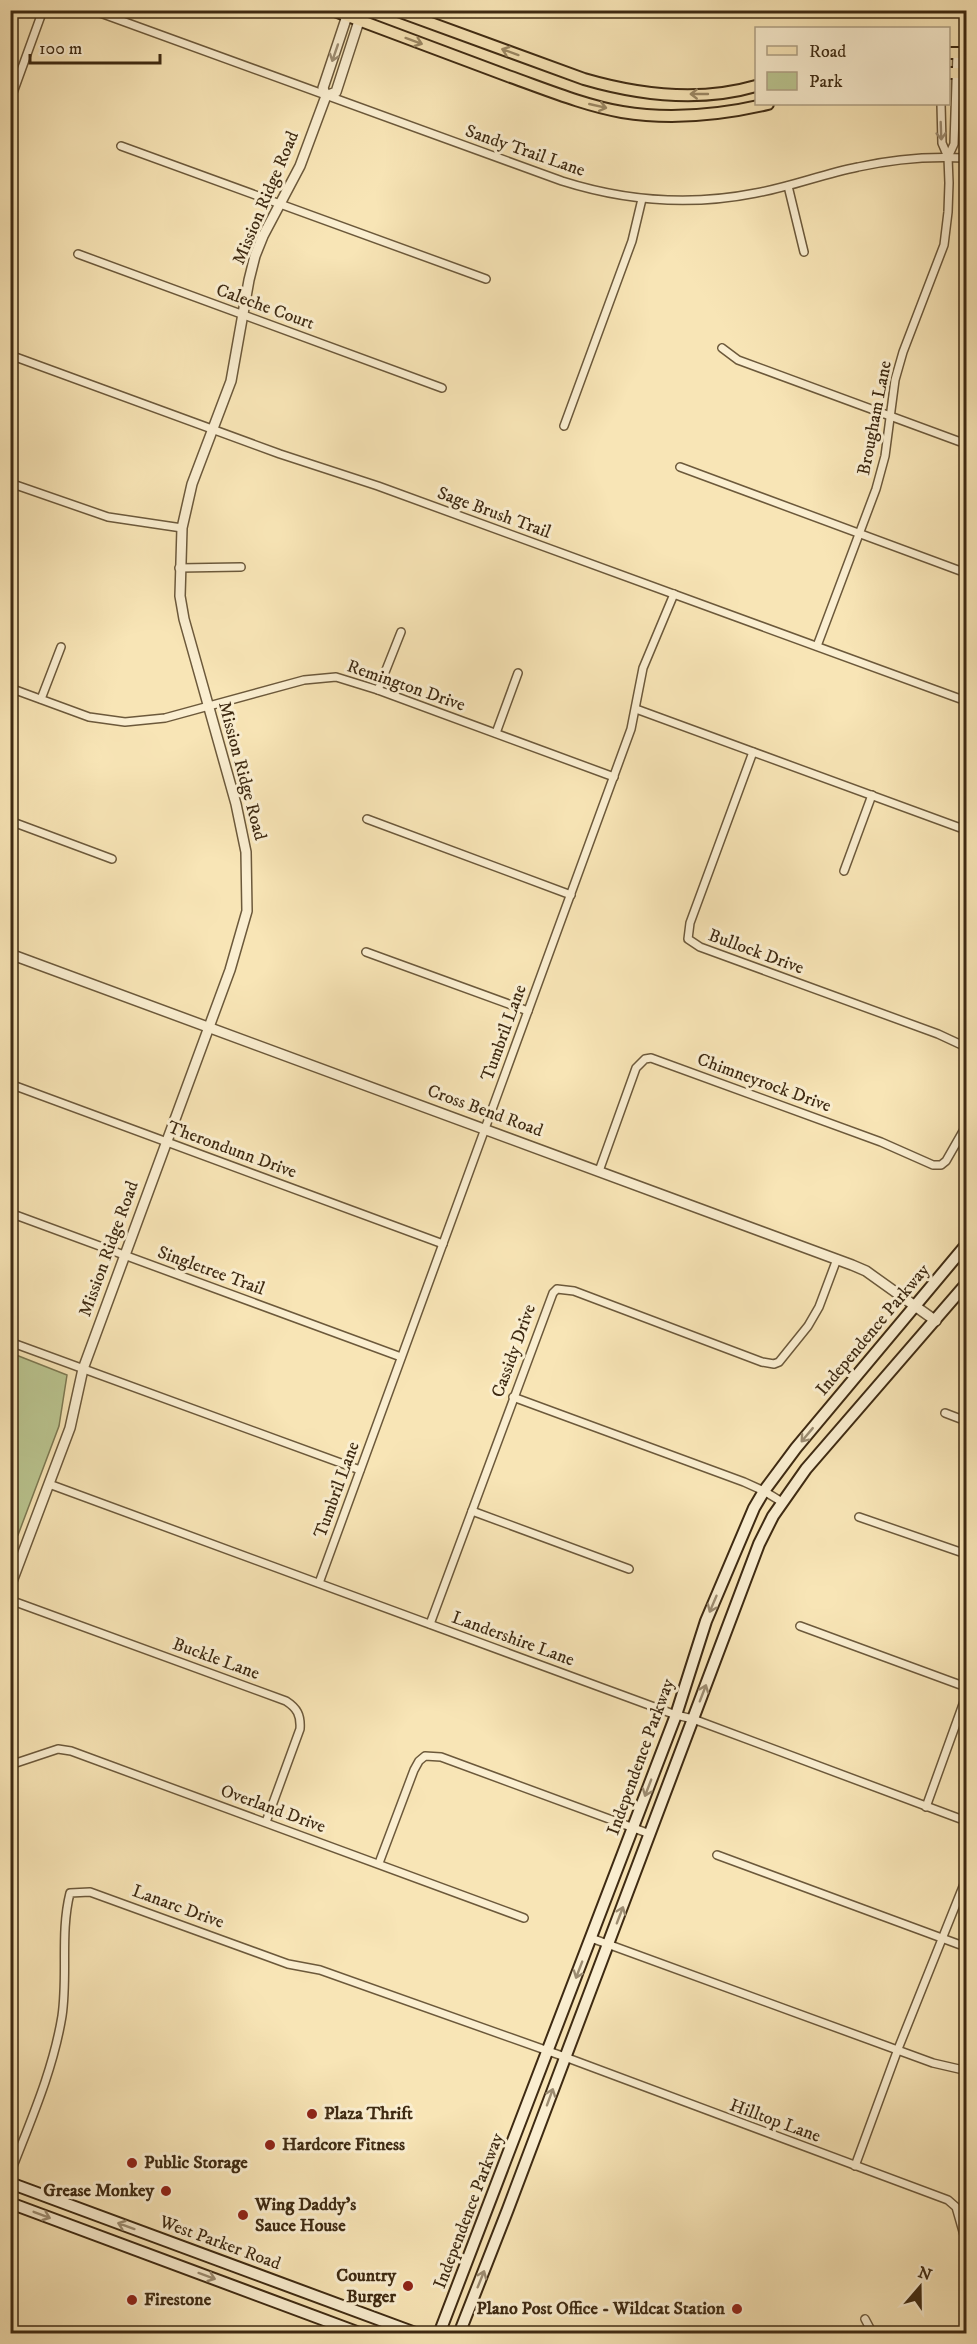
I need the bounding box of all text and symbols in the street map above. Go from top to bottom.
scale bar [30,27,160,65]
legend [755,27,950,105]
one-way arrow [404,37,423,48]
text: 100 m [39,38,82,60]
text: Road [809,41,846,63]
one-way arrow [328,43,339,62]
one-way arrow [501,46,520,57]
text: Park [809,71,843,93]
one-way arrow [689,88,709,100]
one-way arrow [588,101,607,112]
street label: Sandy Trail Lane [462,120,588,182]
one-way arrow [936,120,947,140]
street label: Mission Ridge Road [228,128,304,268]
street label: Caleche Court [213,279,317,335]
street label: Brougham Lane [853,359,897,477]
street label: Sage Brush Trail [434,482,554,544]
street label: Remington Drive [344,655,468,717]
street label: Mission Ridge Road [213,699,271,843]
street label: Bullock Drive [705,925,807,979]
street label: Tumbril Lane [476,982,532,1084]
street label: Chimneyrock Drive [694,1049,834,1117]
street label: Cross Bend Road [424,1080,546,1142]
street label: Therondunn Drive [164,1116,300,1184]
street label: Mission Ridge Road [74,1178,144,1320]
street label: Singletree Trail [154,1241,268,1301]
street label: Independence Parkway [812,1259,935,1400]
street label: Cassidy Drive [487,1301,541,1401]
one-way arrow [800,1427,814,1442]
street label: Tumbril Lane [309,1439,365,1541]
one-way arrow [707,1595,719,1613]
street label: Landershire Lane [449,1607,577,1671]
street label: Buckle Lane [170,1633,262,1685]
street label: Independence Parkway [602,1675,680,1838]
one-way arrow [698,1684,709,1703]
one-way arrow [642,1778,653,1797]
street label: Overland Drive [218,1780,328,1838]
street label: Lanarc Drive [129,1880,227,1934]
one-way arrow [615,1906,626,1924]
one-way arrow [573,1960,584,1979]
one-way arrow [545,2088,556,2107]
street label: Hilltop Lane [726,2094,824,2148]
place label: Plaza Thrift [324,2103,413,2125]
marker: Plaza Thrift [305,2107,319,2121]
street label: Independence Parkway [429,2130,509,2292]
place label: Hardcore Fitness [282,2134,405,2156]
marker: Hardcore Fitness [263,2138,277,2152]
place label: Public Storage [144,2152,248,2174]
marker: Public Storage [125,2156,139,2170]
place label: Grease Monkey [43,2180,154,2202]
marker: Grease Monkey [159,2184,173,2198]
place label: Wing Daddy's Sauce House [254,2194,356,2237]
marker: Wing Daddy's Sauce House [236,2208,250,2222]
one-way arrow [32,2210,51,2221]
street label: West Parker Road [155,2211,284,2275]
one-way arrow [117,2220,136,2231]
north arrow [890,2257,950,2317]
text: N [915,2262,934,2285]
place label: Country Burger [336,2265,396,2308]
one-way arrow [476,2270,487,2289]
one-way arrow [197,2271,216,2282]
marker: Country Burger [401,2279,415,2293]
place label: Firestone [144,2289,212,2311]
marker: Firestone [125,2293,139,2307]
place label: Plano Post Office - Wildcat Station [476,2298,726,2320]
marker: Plano Post Office - Wildcat Station [730,2302,744,2316]

